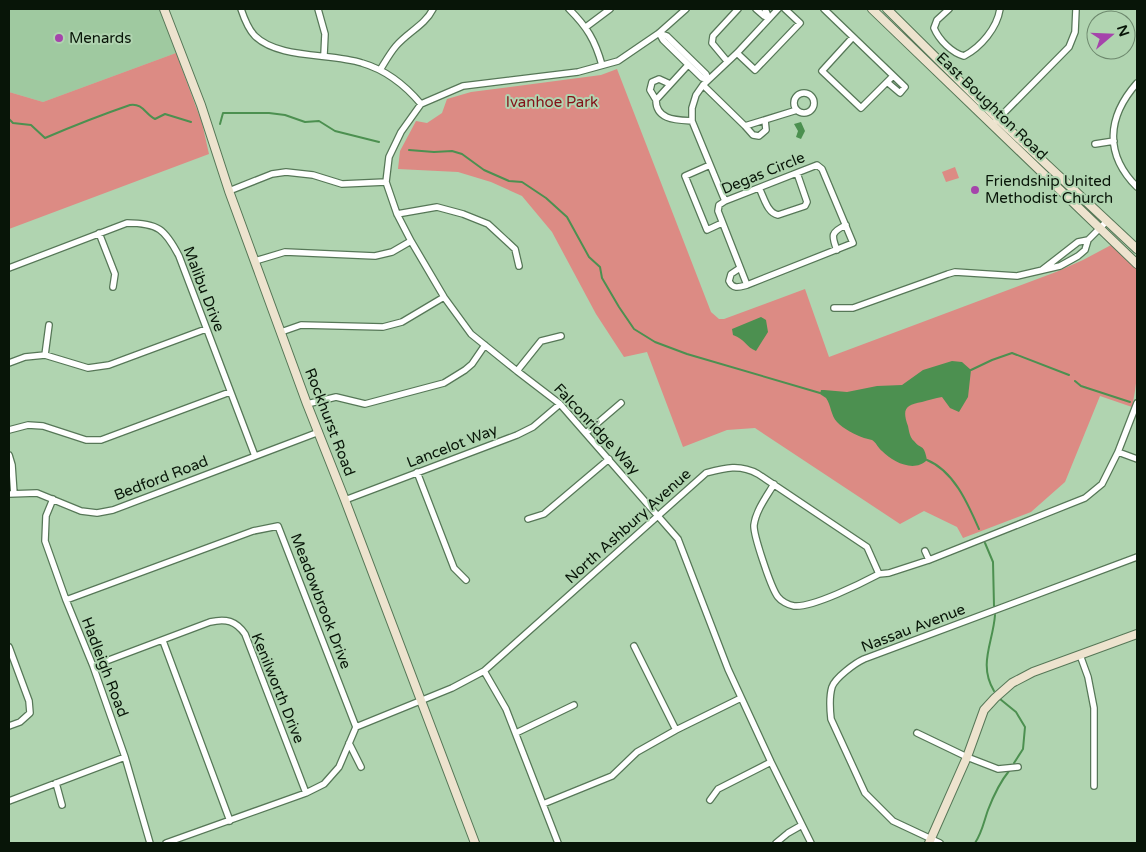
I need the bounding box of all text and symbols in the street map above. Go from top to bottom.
north arrow [1086,10,1136,60]
text: N [1113,23,1133,39]
place label: Menards [69,29,132,47]
marker: Menards [53,32,65,44]
street label: East Boughton Road [933,48,1051,164]
park label: Ivanhoe Park [506,93,598,111]
street label: Degas Circle [719,148,807,198]
place label: Friendship United Methodist Church [985,172,1113,207]
marker: Friendship United Methodist Church [969,184,981,196]
street label: Malibu Drive [179,244,229,334]
street label: Rockhurst Road [301,365,359,479]
street label: Falconridge Way [550,380,644,478]
street label: Lancelot Way [404,420,500,472]
street label: Bedford Road [111,452,211,504]
street label: North Ashbury Avenue [561,465,695,587]
street label: Meadowbrook Drive [287,531,355,671]
street label: Nassau Avenue [858,600,968,656]
street label: Hadleigh Road [78,615,132,719]
street label: Kenilworth Drive [248,630,308,746]

